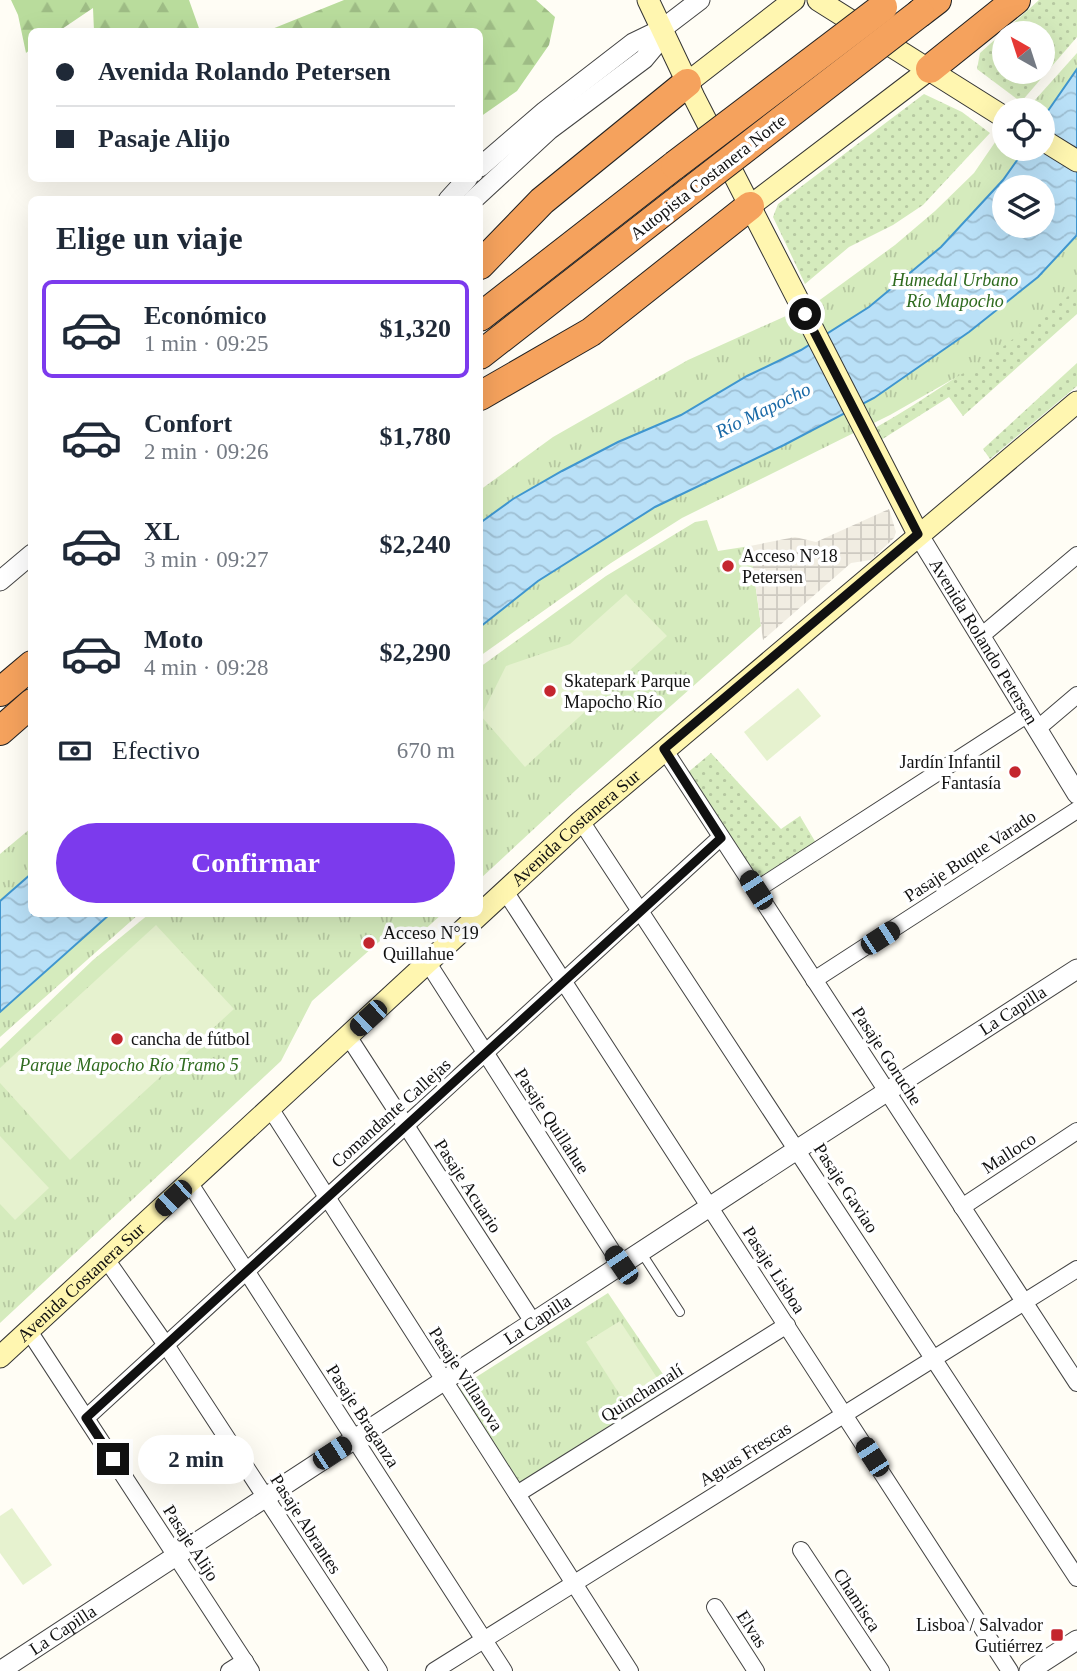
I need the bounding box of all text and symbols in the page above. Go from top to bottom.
north arrow [992,21,1055,84]
map controls [992,21,1055,238]
text: Avenida Rolando Petersen [98,57,391,86]
button: locate [992,98,1055,161]
street label: Autopista Costanera Norte [626,110,790,244]
text: Pasaje Alijo [98,124,230,153]
button: layers [992,175,1055,238]
text: Elige un viaje [56,220,243,256]
park label: Humedal Urbano Río Mapocho [891,270,1018,311]
icon: car [60,298,123,361]
route start [789,298,821,330]
text: Económico [144,301,267,330]
text: $1,320 [380,314,451,343]
text: 1 min · 09:25 [144,331,269,356]
water label: Río Mapocho [711,378,814,442]
icon: car [60,406,123,469]
text: Confort [144,409,232,438]
text: $1,780 [380,422,451,451]
text: 2 min · 09:26 [144,439,269,464]
icon: car [60,514,123,577]
text: XL [144,517,180,546]
text: $2,240 [380,530,451,559]
place label: Acceso N°18 Petersen [742,546,838,587]
text: 3 min · 09:27 [144,547,269,572]
street label: Avenida Rolando Petersen [925,555,1042,728]
marker: Acceso N°18 Petersen [720,558,736,574]
icon: car [60,622,123,685]
text: Moto [144,625,203,654]
text: $2,290 [380,638,451,667]
text: 4 min · 09:28 [144,655,269,680]
place label: Skatepark Parque Mapocho Río [564,671,690,712]
marker: Skatepark Parque Mapocho Río [542,683,558,699]
icon: cash [56,732,94,770]
text: Efectivo [112,736,200,765]
text: 670 m [397,738,455,763]
place label: Jardín Infantil Fantasía [900,752,1001,793]
marker: Jardín Infantil Fantasía [1007,764,1023,780]
street label: Avenida Costanera Sur [507,765,644,890]
street label: Pasaje Buque Varado [901,806,1039,906]
button: Confirmar [56,823,455,903]
car [736,867,777,913]
car [857,918,904,958]
place label: Acceso N°19 Quillahue [383,923,479,964]
marker: Acceso N°19 Quillahue [361,935,377,951]
street label: La Capilla [975,982,1050,1039]
car [346,996,391,1040]
street label: Pasaje Goruche [848,1003,926,1109]
place label: cancha de fútbol [131,1029,250,1049]
marker: cancha de fútbol [109,1031,125,1047]
street label: Comandante Callejas [327,1054,455,1172]
park label: Parque Mapocho Río Tramo 5 [18,1055,239,1075]
street label: Pasaje Quillahue [511,1065,593,1177]
street label: Malloco [978,1128,1040,1178]
street label: Pasaje Acuario [430,1135,506,1237]
street label: Pasaje Gaviao [810,1140,882,1236]
car [151,1176,196,1220]
street label: Avenida Costanera Sur [13,1219,149,1346]
street label: Pasaje Lisboa [739,1223,809,1317]
car [601,1242,642,1288]
street label: La Capilla [500,1291,574,1349]
street label: Pasaje Villanova [425,1323,507,1435]
street label: Quinchamalí [597,1360,687,1426]
street label: Pasaje Braganza [322,1361,404,1471]
street label: Aguas Frescas [695,1418,795,1490]
car [309,1433,356,1473]
callout: 2 min [138,1434,253,1484]
car [852,1434,893,1480]
route end [97,1443,129,1475]
text: 2 min [168,1447,224,1472]
street label: Pasaje Abrantes [266,1471,346,1577]
street label: Pasaje Alijo [159,1501,223,1585]
street label: Chamisca [829,1565,885,1635]
street label: La Capilla [26,1601,100,1659]
street label: Elvas [733,1607,771,1651]
place label: Lisboa / Salvador Gutiérrez [916,1615,1043,1656]
marker: Lisboa / Salvador Gutiérrez [1049,1627,1065,1643]

